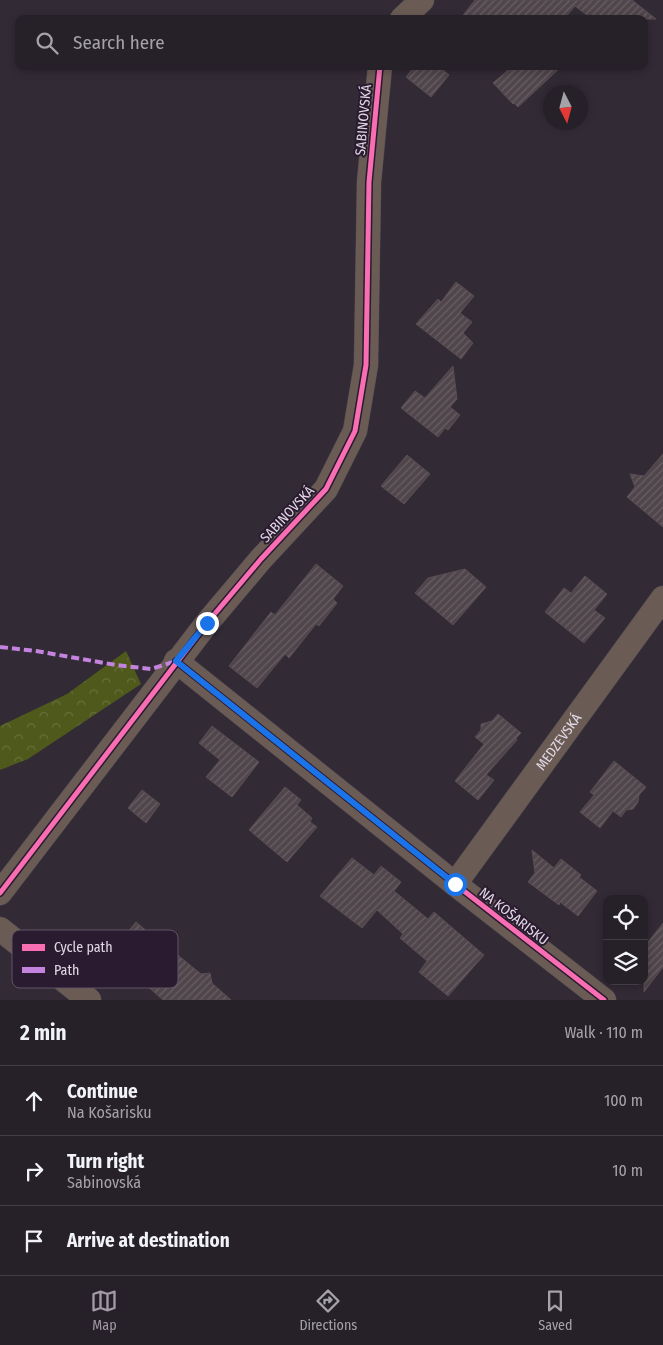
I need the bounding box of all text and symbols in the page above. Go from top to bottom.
search box [15,15,648,70]
icon: search [33,29,61,57]
text: Search here [73,31,165,54]
street label: SABINOVSKÁ [351,83,375,156]
north arrow [543,85,588,130]
street label: SABINOVSKÁ [256,481,318,546]
route end [196,612,219,635]
street label: MEDZEVSKÁ [533,709,586,774]
route start [444,873,467,896]
street label: NA KOŠARISKU [476,883,552,949]
map controls [603,895,648,985]
button: locate [603,895,648,940]
legend [12,930,178,988]
text: Cycle path [54,939,113,956]
button: layers [603,940,648,985]
text: Path [54,962,79,979]
text: 2 min [20,1020,67,1046]
text: Walk · 110 m [565,1023,643,1042]
text: Continue [67,1080,138,1103]
icon: ahead [20,1087,48,1115]
text: 100 m [604,1091,643,1110]
text: Na Košarisku [67,1103,152,1122]
text: Turn right [67,1150,144,1173]
icon: right [20,1157,48,1185]
text: 10 m [612,1161,643,1180]
text: Sabinovská [67,1173,141,1192]
icon: arrive [20,1227,48,1255]
text: Arrive at destination [67,1229,230,1252]
tab: Map [90,1287,118,1334]
tab: Directions [299,1287,357,1334]
tab: Saved [538,1287,573,1334]

